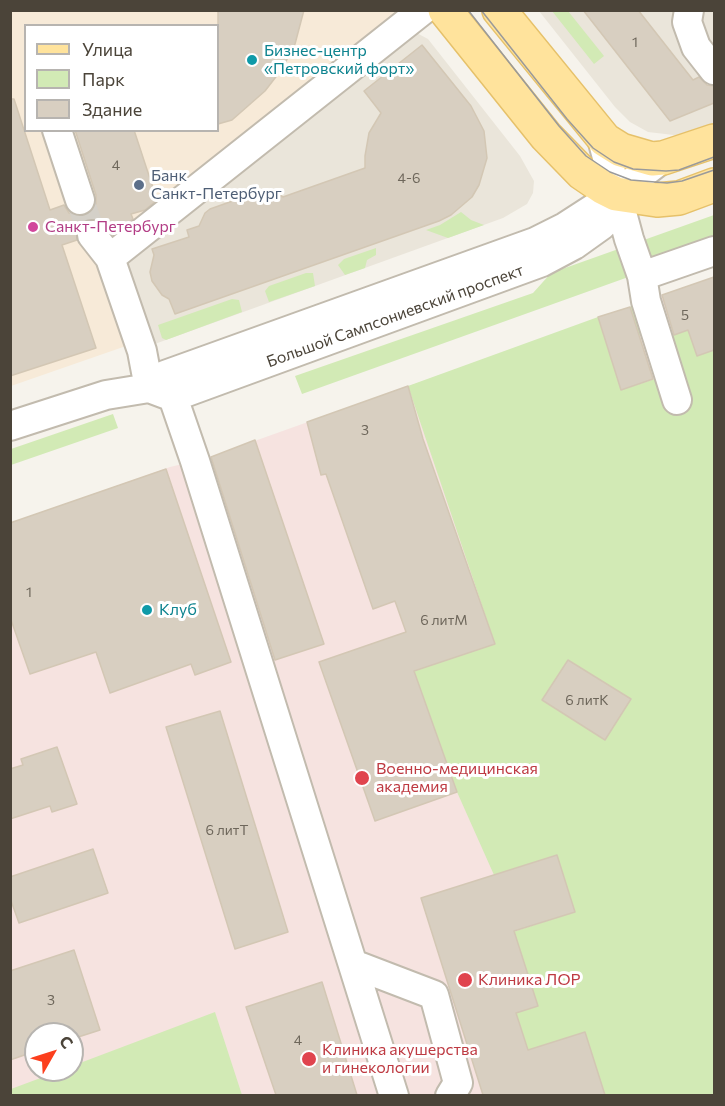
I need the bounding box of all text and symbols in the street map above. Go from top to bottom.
legend [24,24,219,132]
house number: 1 [632,34,638,50]
text: Улица [82,38,133,60]
place label: Бизнес-центр «Петровский форт» [264,41,414,79]
marker: Бизнес-центр «Петровский форт» [245,53,259,67]
text: Парк [82,68,125,90]
text: Здание [82,98,142,120]
house number: 4 [112,157,120,173]
place label: Банк Санкт-Петербург [151,166,282,204]
house number: 4-6 [398,170,420,186]
marker: Банк Санкт-Петербург [132,178,146,192]
place label: Санкт-Петербург [45,217,176,237]
marker: Санкт-Петербург [26,220,40,234]
street label: Большой Сампсониевский проспект [264,260,526,372]
house number: 5 [681,307,689,323]
house number: 3 [361,422,369,438]
house number: 1 [26,584,32,600]
place label: Клуб [159,600,197,620]
marker: Клуб [140,603,154,617]
house number: 6 литМ [420,612,468,628]
house number: 6 литК [565,692,609,708]
place label: Военно-медицинская академия [376,759,538,797]
marker: Военно-медицинская академия [353,769,371,787]
house number: 6 литТ [206,822,248,838]
place label: Клиника ЛОР [478,970,580,990]
marker: Клиника ЛОР [456,971,474,989]
house number: 3 [47,992,55,1008]
north arrow [24,1022,84,1082]
text: С [56,1031,78,1052]
house number: 4 [294,1032,302,1048]
place label: Клиника акушерства и гинекологии [322,1040,478,1078]
marker: Клиника акушерства и гинекологии [300,1050,318,1068]

